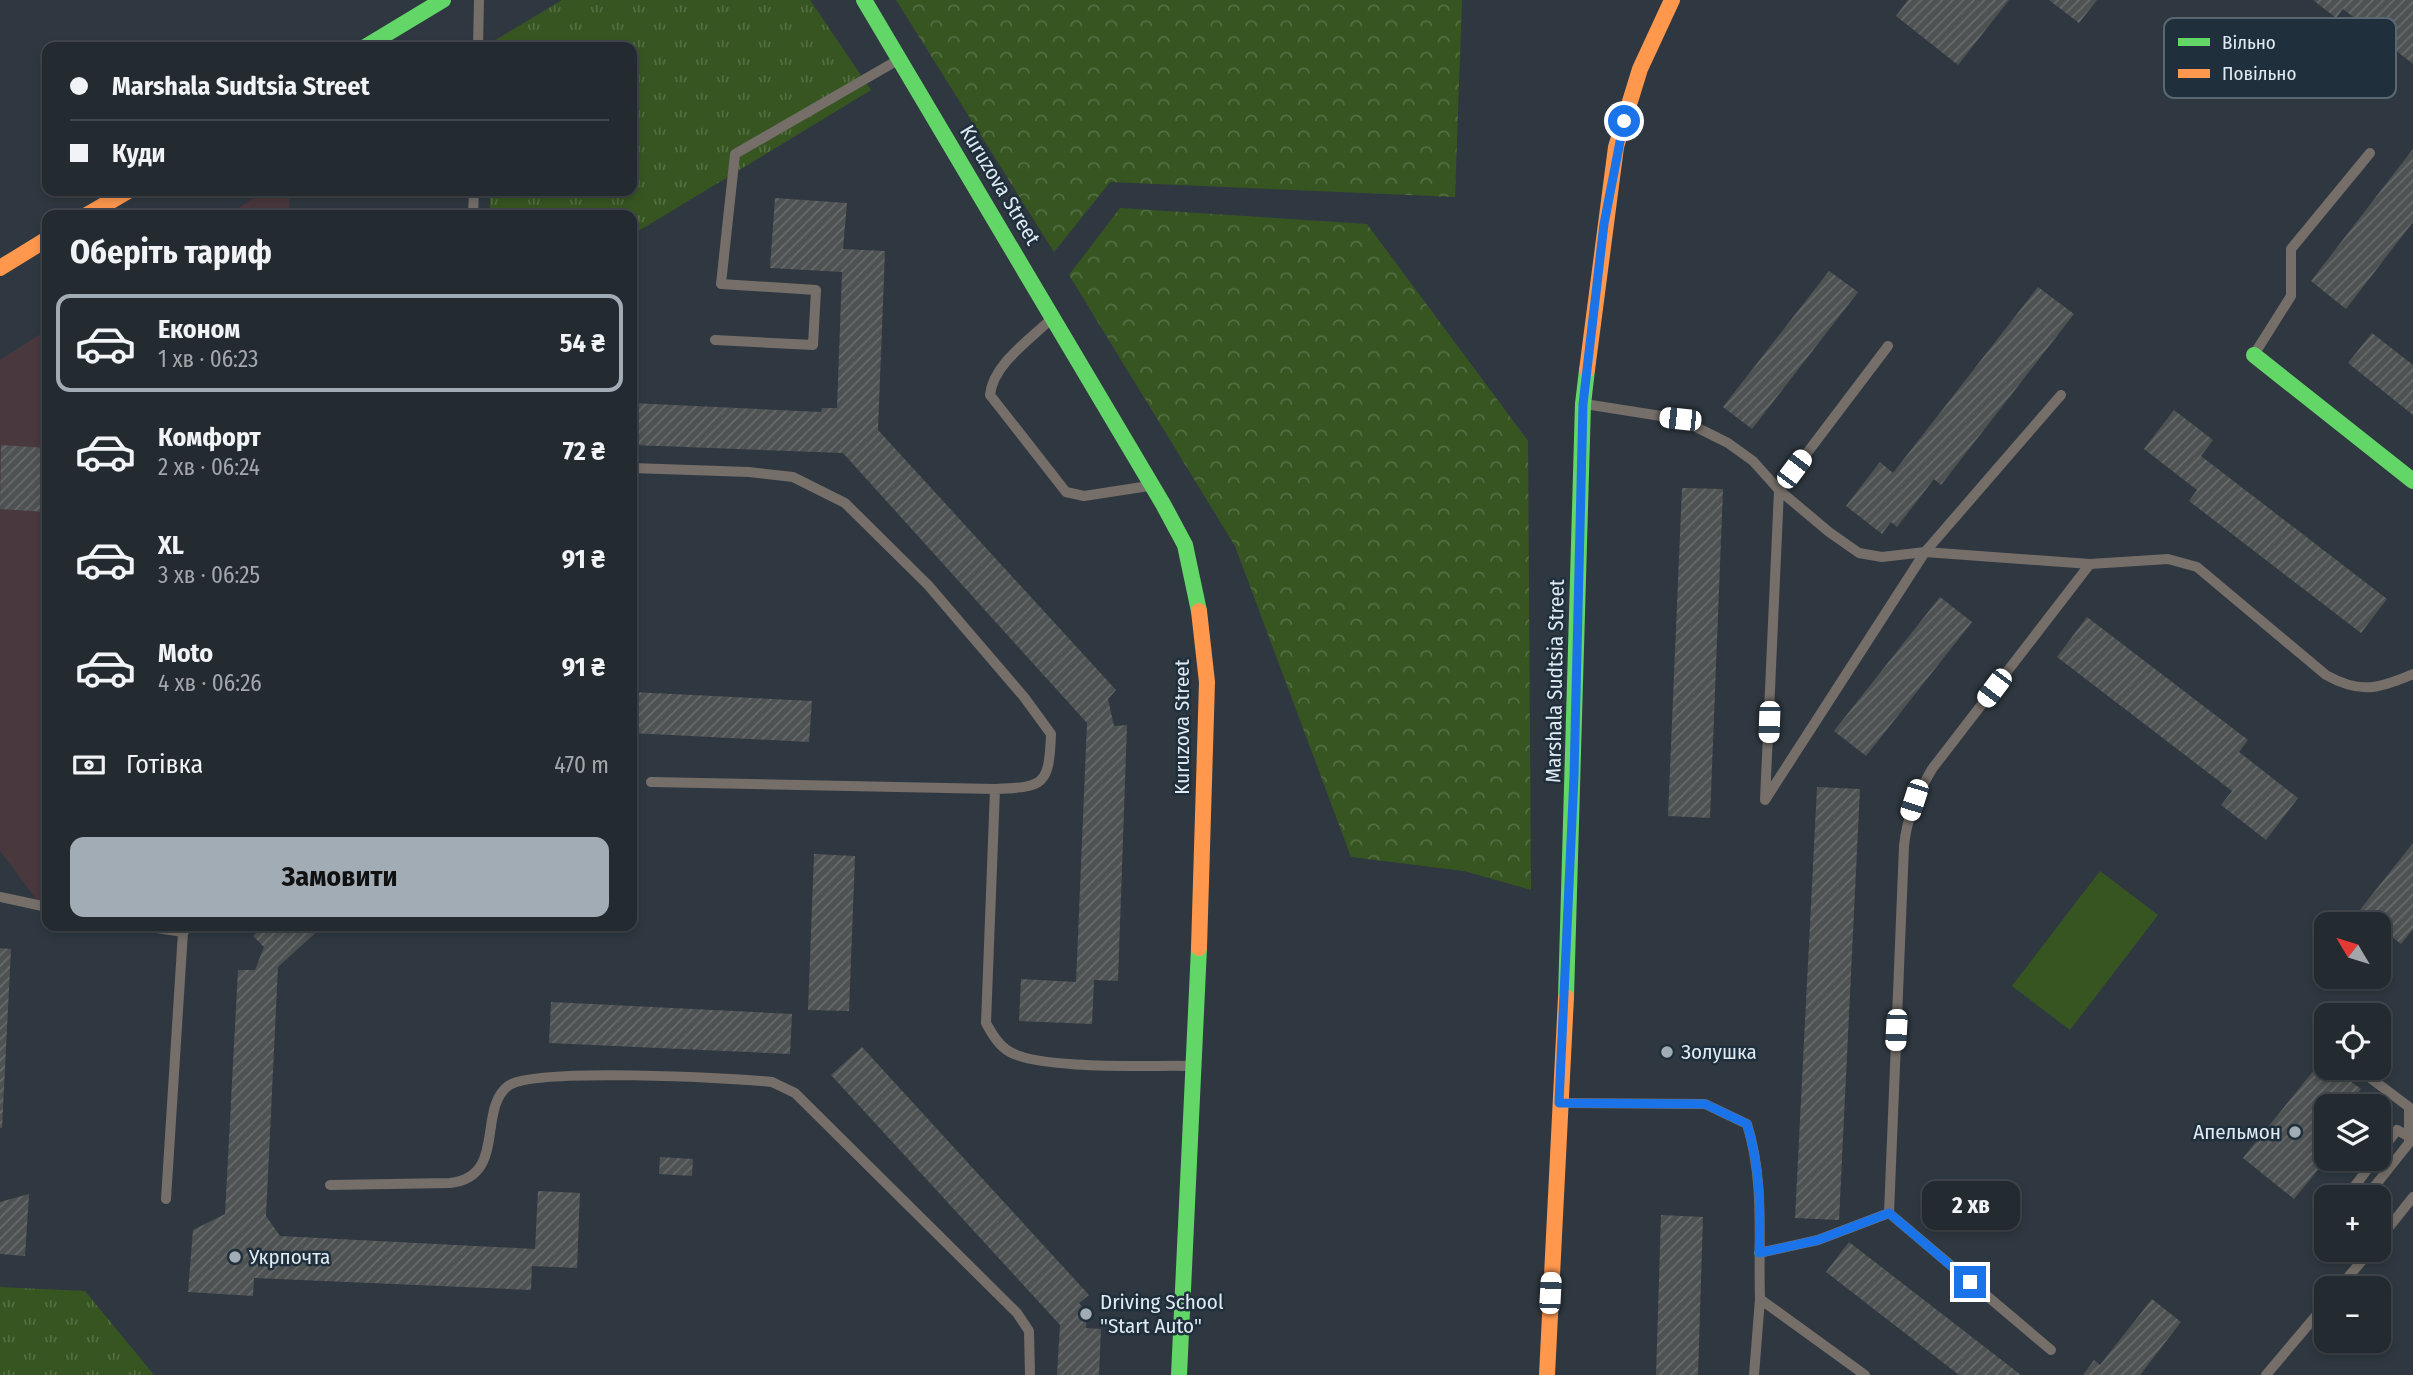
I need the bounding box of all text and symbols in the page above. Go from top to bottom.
legend [2164,18,2396,98]
text: Вільно [2222,31,2276,54]
text: Повільно [2222,62,2296,85]
text: Marshala Sudtsia Street [112,71,370,102]
route start [1608,105,1640,137]
street label: Kuruzova Street [954,120,1046,250]
text: Куди [112,138,165,169]
text: Оберіть тариф [70,233,272,271]
icon: car [74,312,137,375]
text: Економ [158,314,240,345]
text: 54 ₴ [560,328,605,359]
text: 1 хв · 06:23 [158,345,258,373]
car [1659,406,1702,432]
icon: car [74,420,137,483]
text: Комфорт [158,422,261,453]
text: 72 ₴ [563,436,605,467]
car [1773,446,1816,492]
text: 2 хв · 06:24 [158,453,260,481]
icon: car [74,528,137,591]
text: XL [158,530,184,561]
text: 91 ₴ [562,544,605,575]
text: 3 хв · 06:25 [158,561,260,589]
street label: Marshala Sudtsia Street [1540,579,1570,783]
icon: car [74,636,137,699]
text: Moto [158,638,213,669]
text: 91 ₴ [562,652,605,683]
street label: Kuruzova Street [1169,659,1195,795]
car [1973,665,2016,711]
text: 4 хв · 06:26 [158,669,262,697]
car [1758,701,1781,743]
icon: cash [70,746,108,784]
text: Готівка [126,749,203,780]
text: 470 m [554,751,609,779]
car [1898,777,1931,823]
button: Замовити [70,837,609,917]
north arrow [2314,912,2390,989]
map controls [2314,912,2391,1353]
button: locate [2314,1003,2391,1080]
car [1885,1008,1908,1052]
place label: Золушка [1681,1039,1757,1065]
marker: Золушка [1659,1044,1675,1060]
button: layers [2314,1094,2391,1171]
place label: Апельмон [2193,1119,2281,1145]
marker: Апельмон [2287,1124,2303,1140]
callout: 2 хв [1921,1180,2019,1230]
button: + [2314,1185,2391,1262]
text: 2 хв [1952,1191,1990,1219]
place label: Укрпочта [248,1244,330,1270]
marker: Укрпочта [227,1249,243,1265]
route end [1954,1266,1986,1298]
car [1539,1271,1562,1315]
button: − [2314,1276,2391,1353]
place label: Driving School "Start Auto" [1100,1289,1224,1339]
marker: Driving School "Start Auto" [1078,1306,1094,1322]

